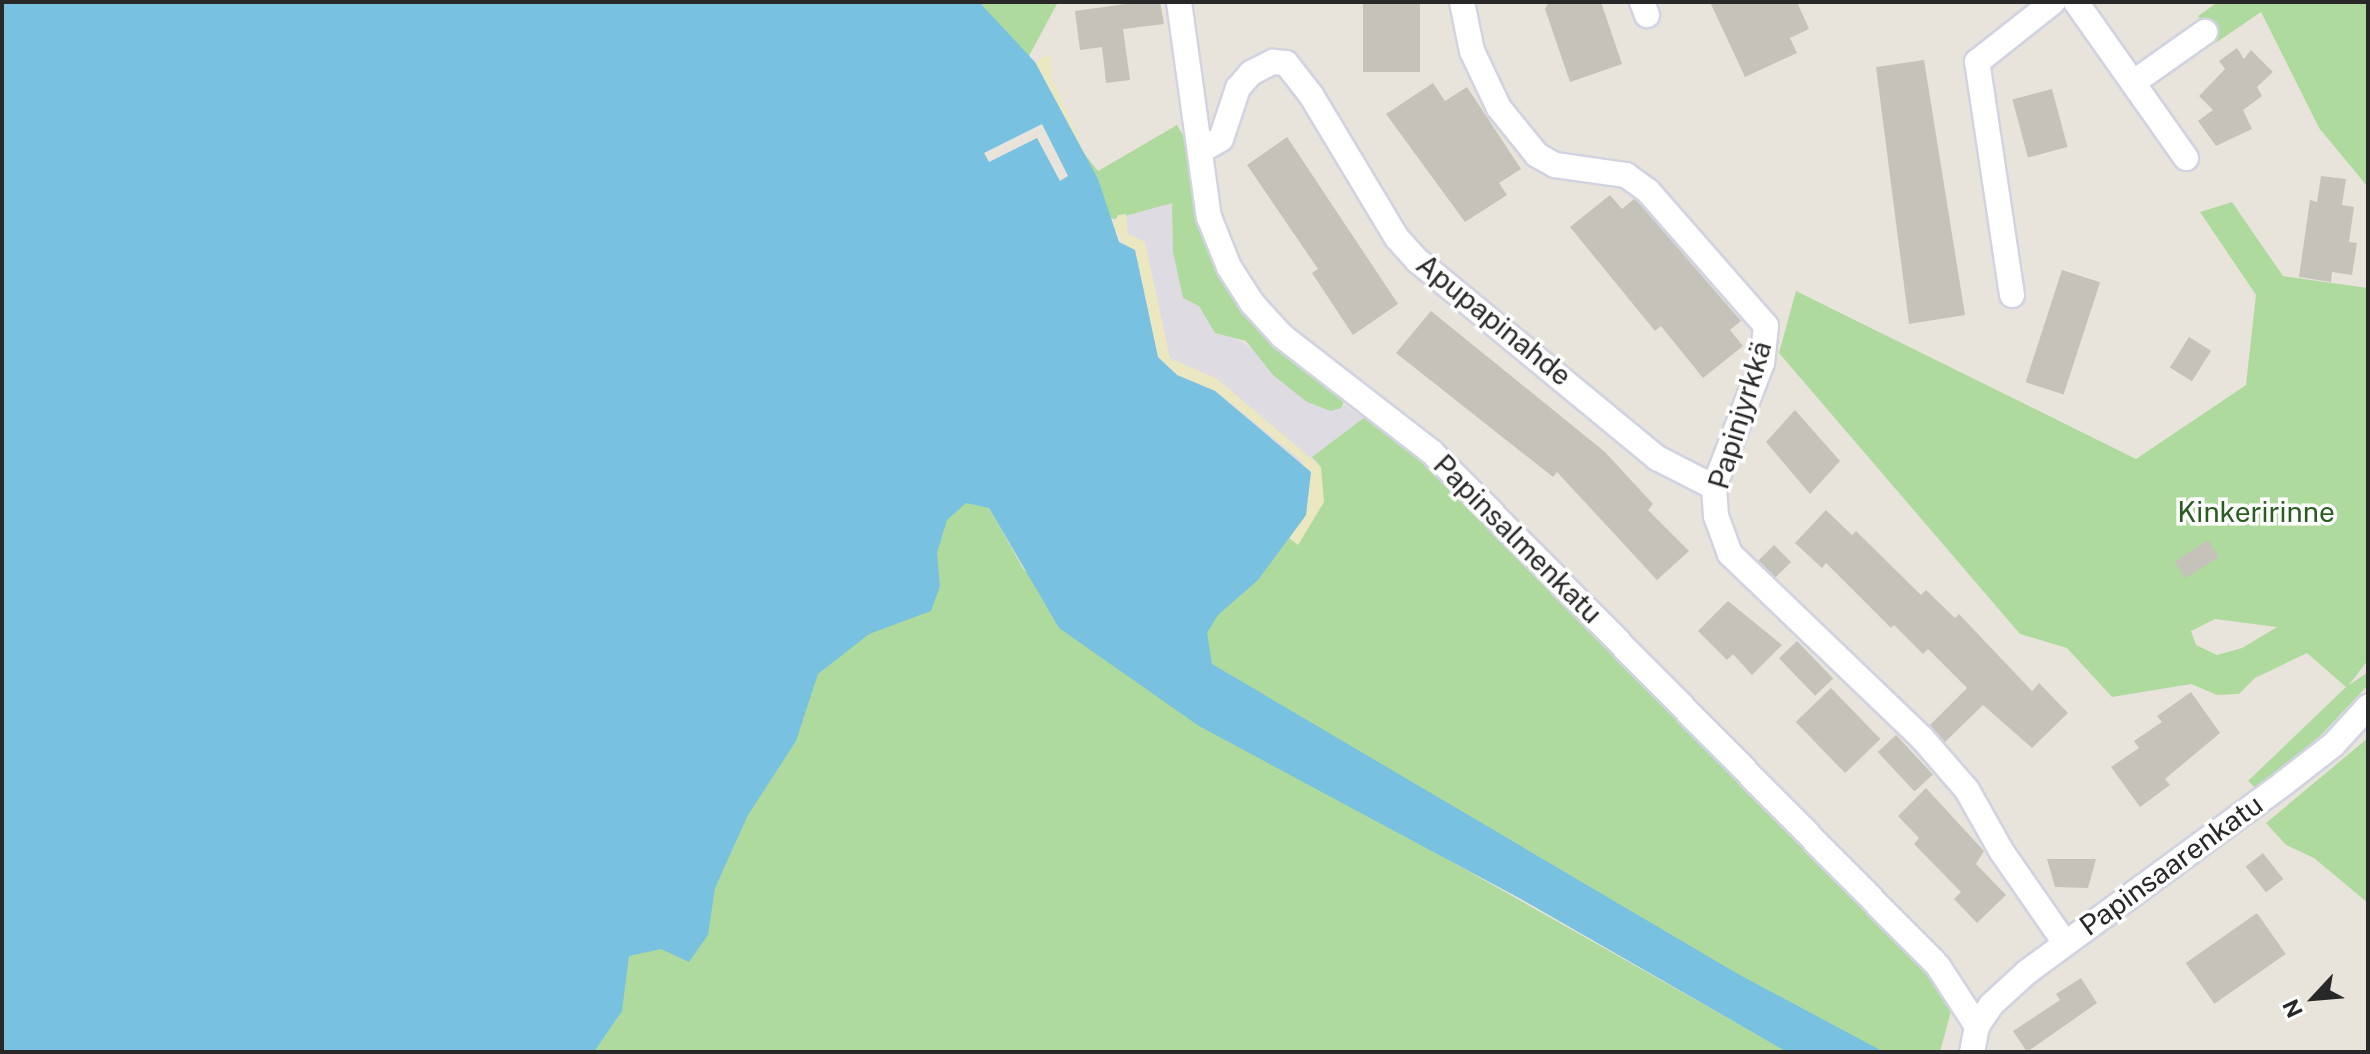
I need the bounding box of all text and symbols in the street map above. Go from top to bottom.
street label: Apupapinahde [1410,247,1578,393]
street label: Papinjyrkkä [1702,337,1778,493]
street label: Papinsalmenkatu [1427,448,1609,630]
park label: Kinkeririnne [2177,495,2335,529]
street label: Papinsaarenkatu [2073,787,2269,943]
north arrow [2274,958,2354,1038]
text: N [2277,995,2308,1022]

